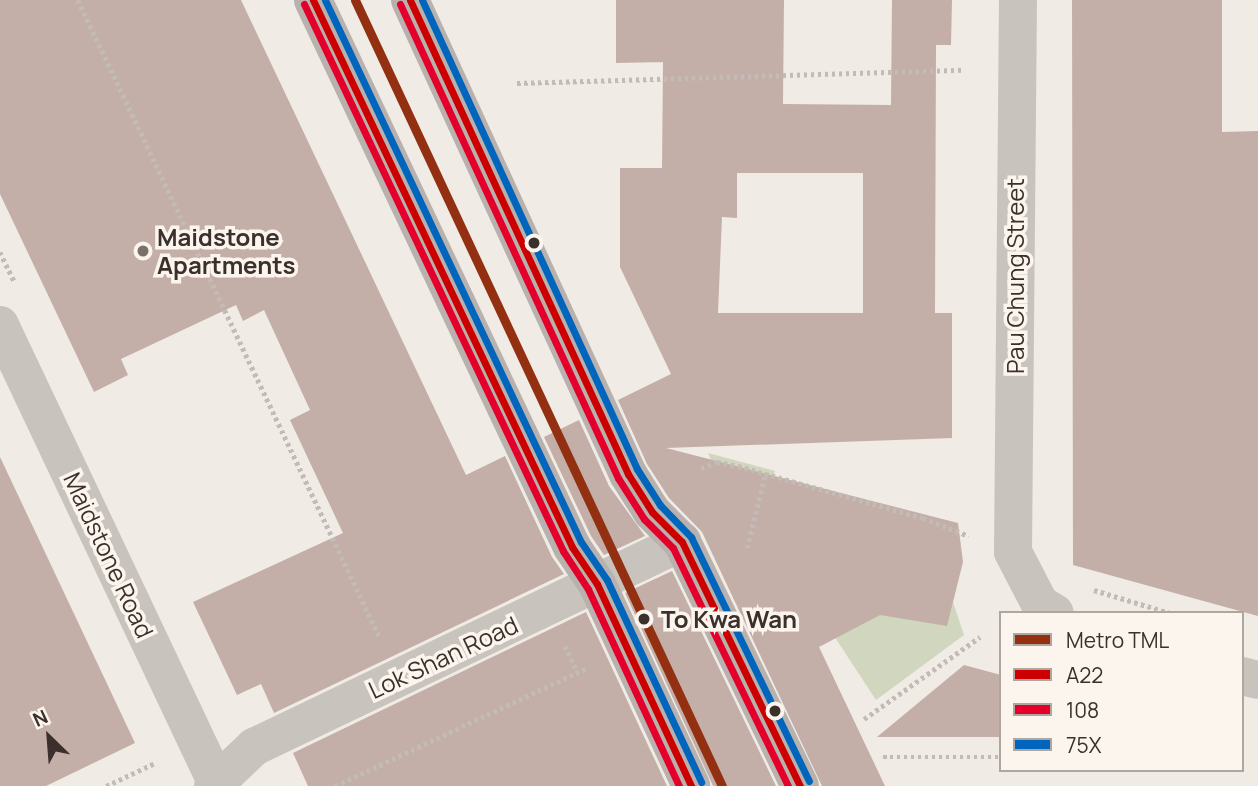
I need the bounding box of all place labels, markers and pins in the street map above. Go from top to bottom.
place label: Maidstone Apartments [157,223,296,279]
unlabelled marker [527,236,541,250]
marker: Maidstone Apartments [135,243,151,259]
place label: To Kwa Wan [661,605,797,633]
marker: To Kwa Wan [633,608,655,630]
unlabelled marker [768,704,782,718]

